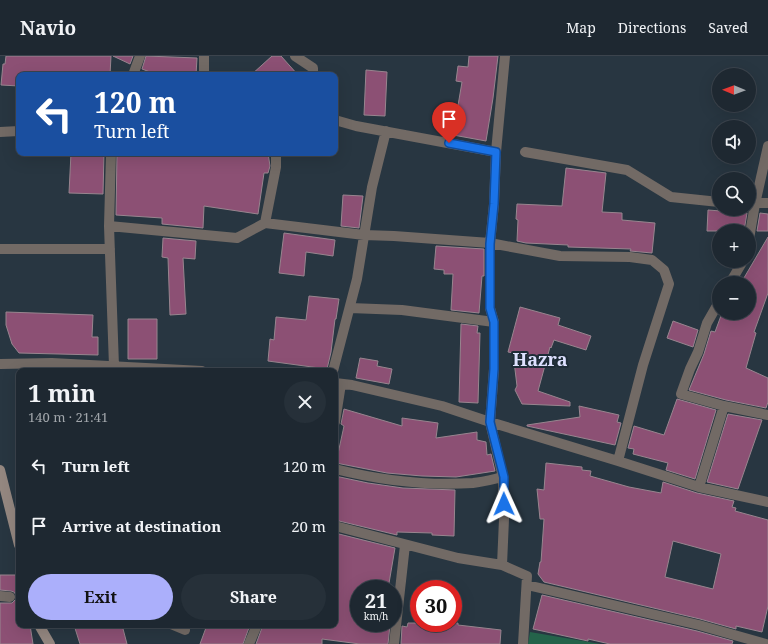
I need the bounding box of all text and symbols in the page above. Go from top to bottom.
text: Navio [20,15,76,41]
text: Map [566,18,596,37]
text: Directions [618,18,686,37]
text: Saved [708,18,748,37]
north arrow [712,68,756,112]
map controls [712,68,756,320]
text: 120 m [94,83,176,121]
icon: left [28,88,80,140]
pin [432,102,466,143]
icon: arrive [438,108,460,130]
text: Turn left [94,119,169,143]
button: sound [712,120,756,164]
button: search [712,172,756,216]
button: + [712,224,756,268]
button: − [712,276,756,320]
district label: Hazra [513,347,568,371]
text: 1 min [28,376,96,409]
button: close [284,381,326,423]
text: 140 m · 21:41 [28,408,108,426]
icon: left [28,455,50,477]
text: Turn left [62,456,130,476]
text: 120 m [283,456,326,476]
position arrow [483,483,525,525]
icon: arrive [28,515,50,537]
text: Arrive at destination [62,516,221,536]
text: 20 m [291,516,326,536]
button: Exit [28,574,173,620]
button: Share [181,574,326,620]
speed limit sign: 30 [410,580,462,632]
text: 21 [365,587,387,614]
text: km/h [364,609,388,623]

